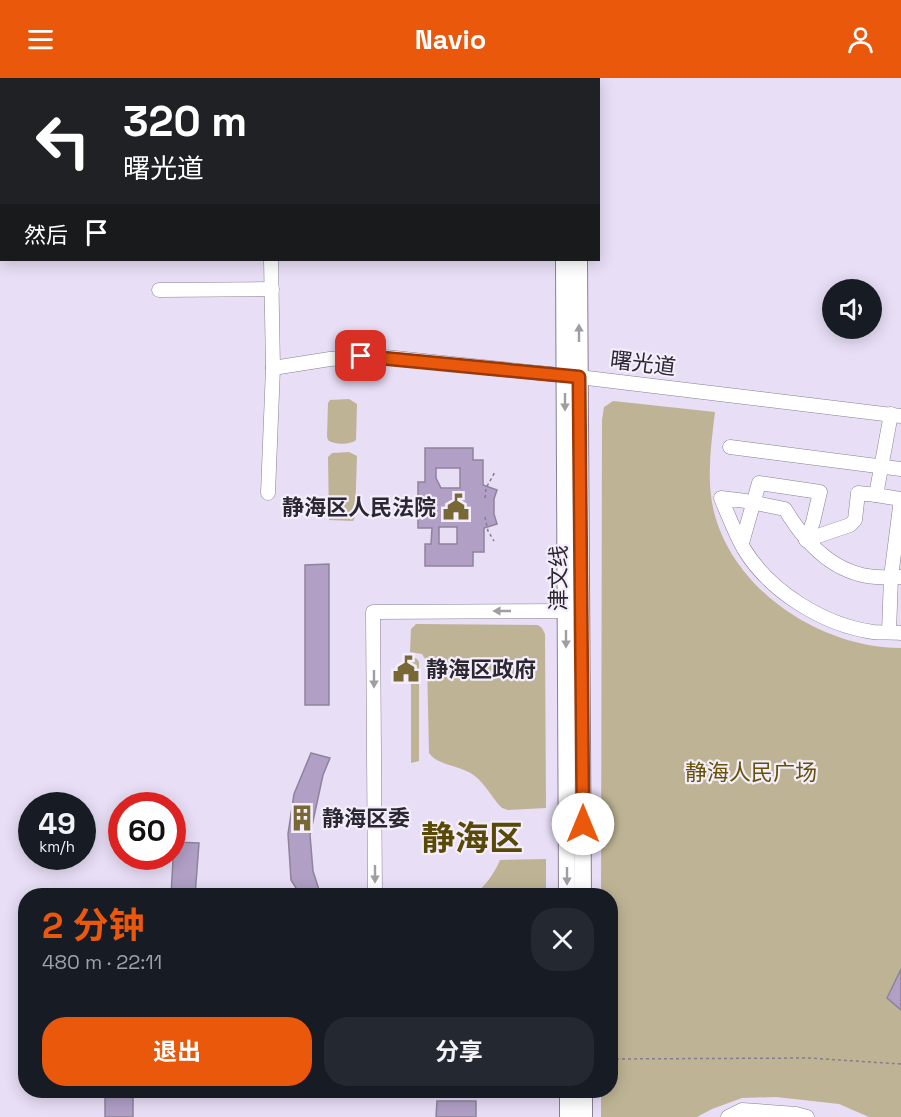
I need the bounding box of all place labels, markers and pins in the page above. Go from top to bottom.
pin [335,330,386,381]
public building icon: 静海区人民法院 [441,492,471,522]
place label: 静海区人民法院 [282,493,436,521]
public building icon: 静海区政府 [391,654,421,684]
place label: 静海区政府 [426,655,536,683]
building icon: 静海区委 [287,803,317,833]
place label: 静海区委 [322,804,410,832]

